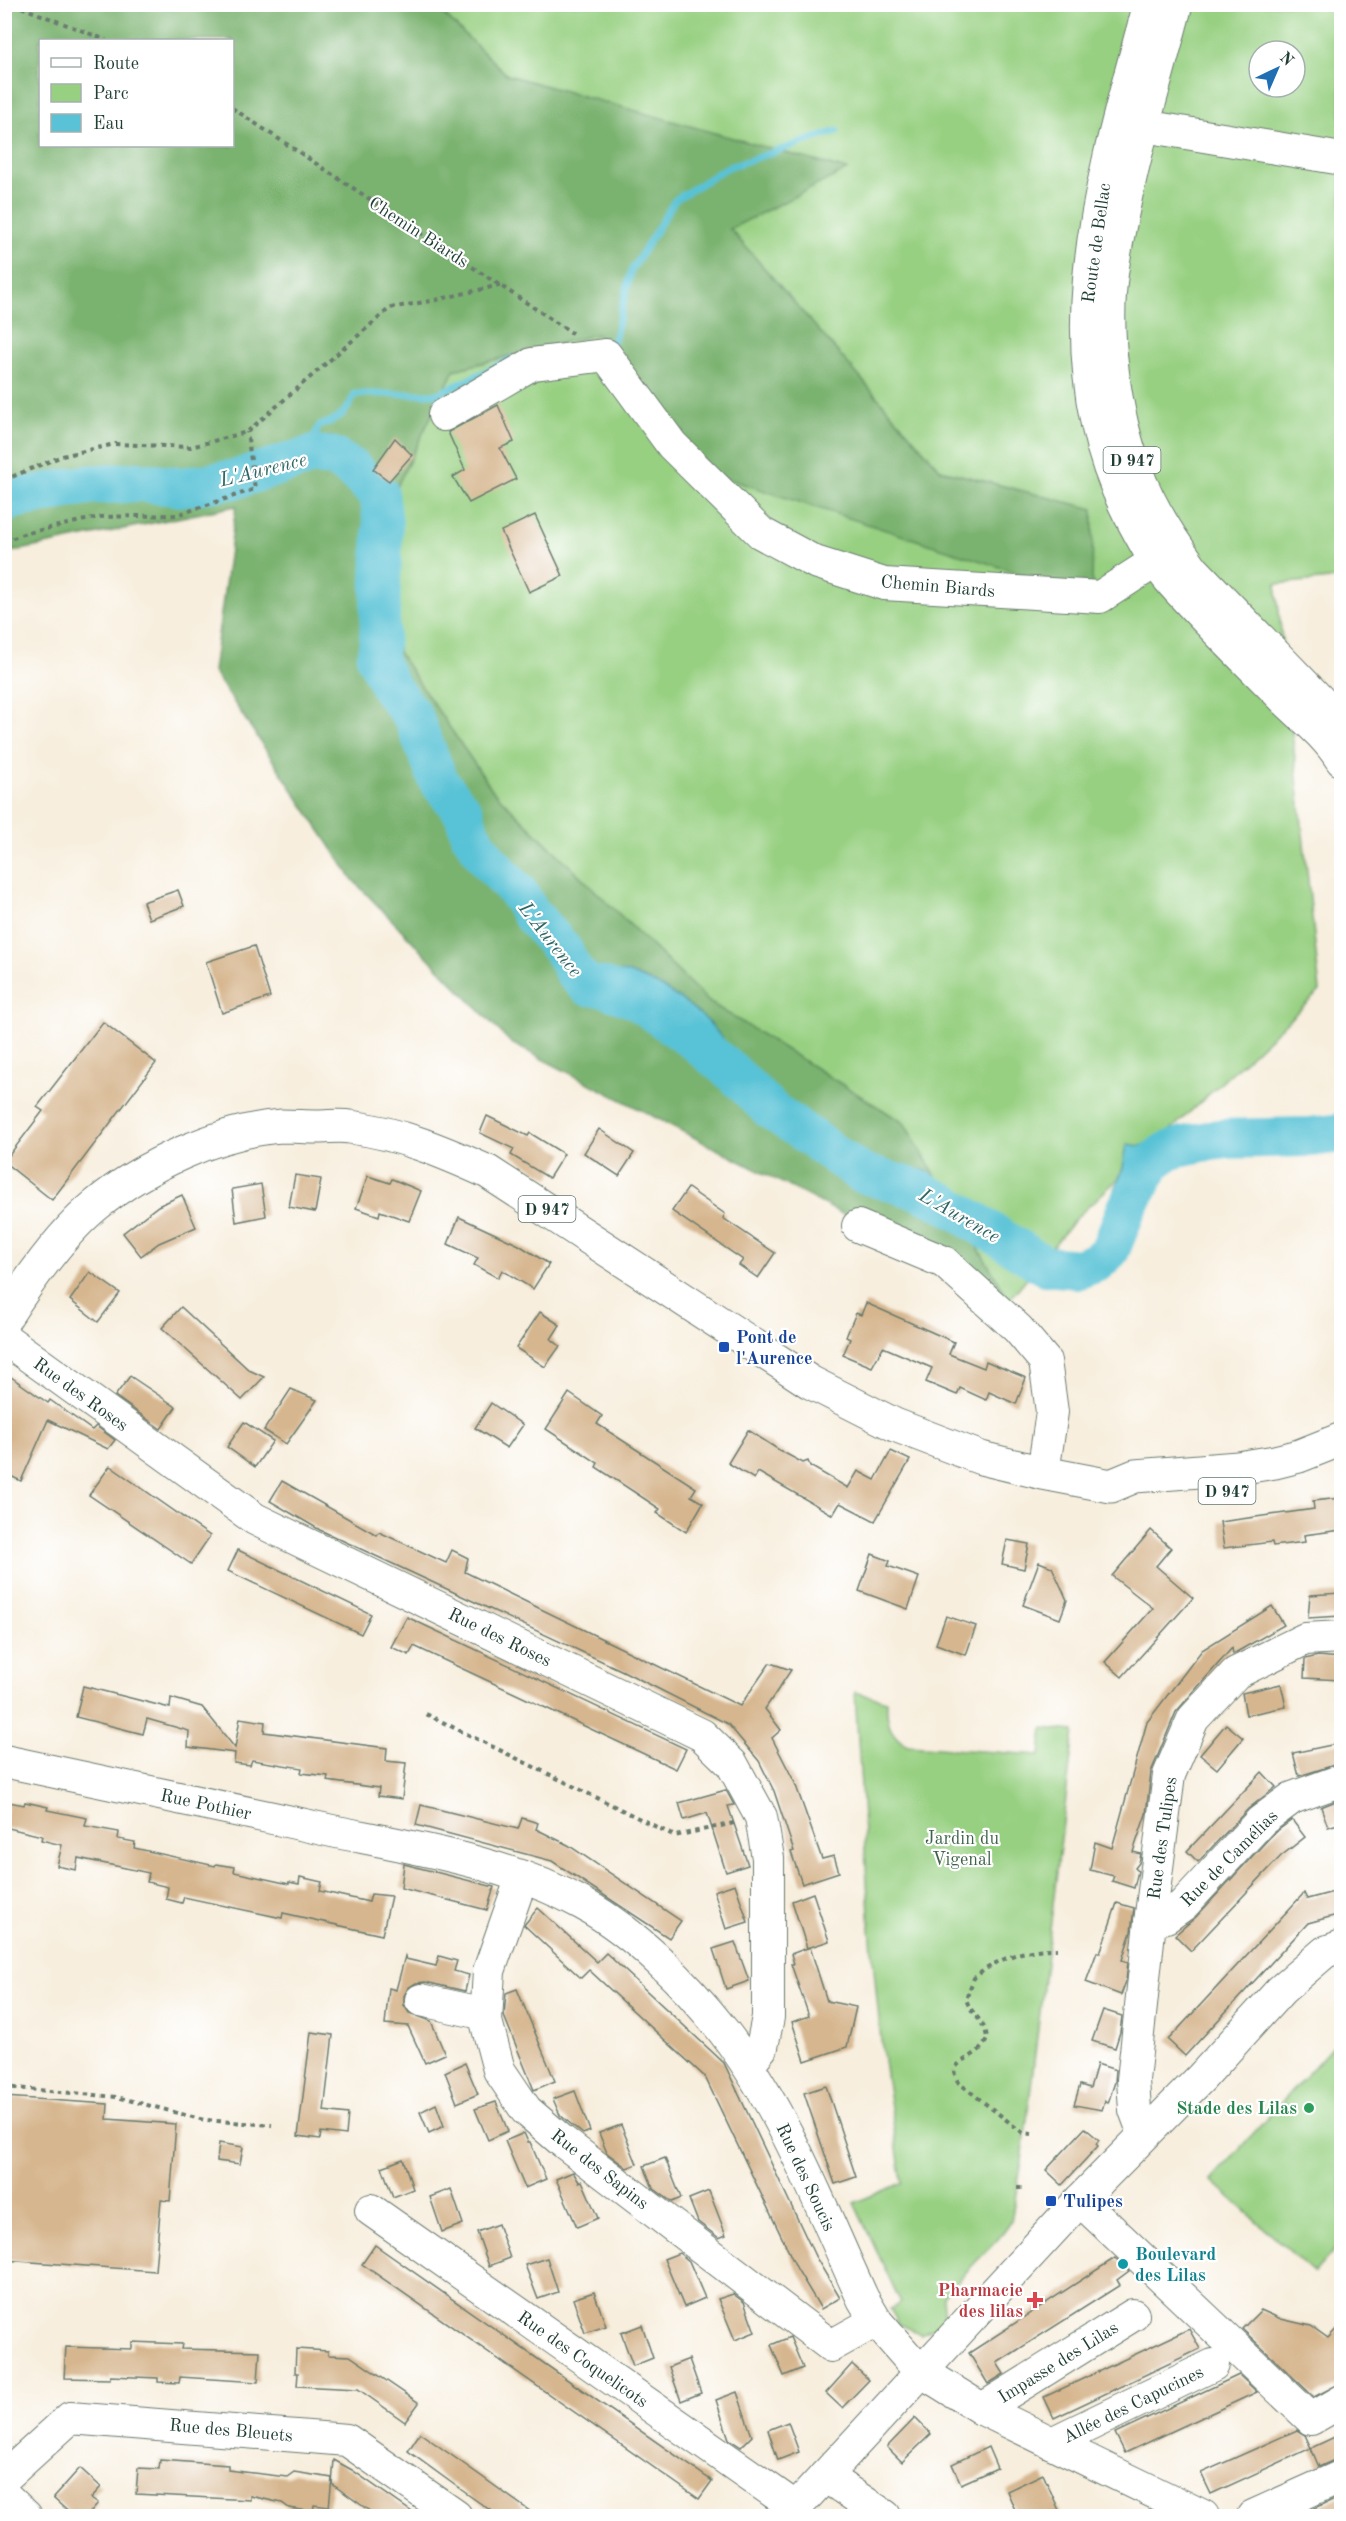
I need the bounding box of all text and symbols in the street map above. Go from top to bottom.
legend [39,39,234,147]
north arrow [1247,39,1307,99]
text: N [1276,50,1297,70]
text: Route [93,55,139,73]
text: Parc [93,85,129,103]
text: Eau [93,115,124,133]
street label: Route de Bellac [1080,182,1114,304]
street label: Chemin Biards [365,194,472,272]
road number: D 947 [1104,447,1160,473]
water label: L'Aurence [217,450,309,492]
street label: Chemin Biards [880,573,996,601]
water label: L'Aurence [513,898,585,982]
water label: L'Aurence [914,1185,1003,1248]
road number: D 947 [518,1196,576,1222]
place label: Pont de l'Aurence [736,1329,813,1368]
marker: Pont de l'Aurence [717,1340,731,1354]
street label: Rue des Roses [30,1355,131,1435]
road number: D 947 [1198,1478,1256,1504]
street label: Rue des Roses [445,1605,554,1671]
street label: Rue des Tulipes [1145,1775,1181,1901]
street label: Rue Pothier [159,1787,254,1824]
street label: Rue de Camélias [1178,1807,1282,1910]
park label: Jardin du Vigenal [925,1830,999,1869]
place label: Stade des Lilas [1176,2100,1297,2118]
marker: Stade des Lilas [1302,2101,1316,2115]
street label: Rue des Soucis [772,2121,838,2234]
street label: Rue des Sapins [547,2126,652,2213]
place label: Tulipes [1063,2193,1123,2211]
marker: Tulipes [1044,2194,1058,2208]
place label: Boulevard des Lilas [1135,2246,1217,2285]
marker: Boulevard des Lilas [1116,2257,1130,2271]
place label: Pharmacie des lilas [938,2282,1023,2321]
marker: Pharmacie des lilas [1028,2293,1042,2307]
street label: Rue des Coquelicots [514,2308,651,2412]
street label: Impasse des Lilas [995,2319,1122,2407]
street label: Allée des Capucines [1060,2363,1207,2447]
street label: Rue des Bleuets [168,2417,294,2445]

